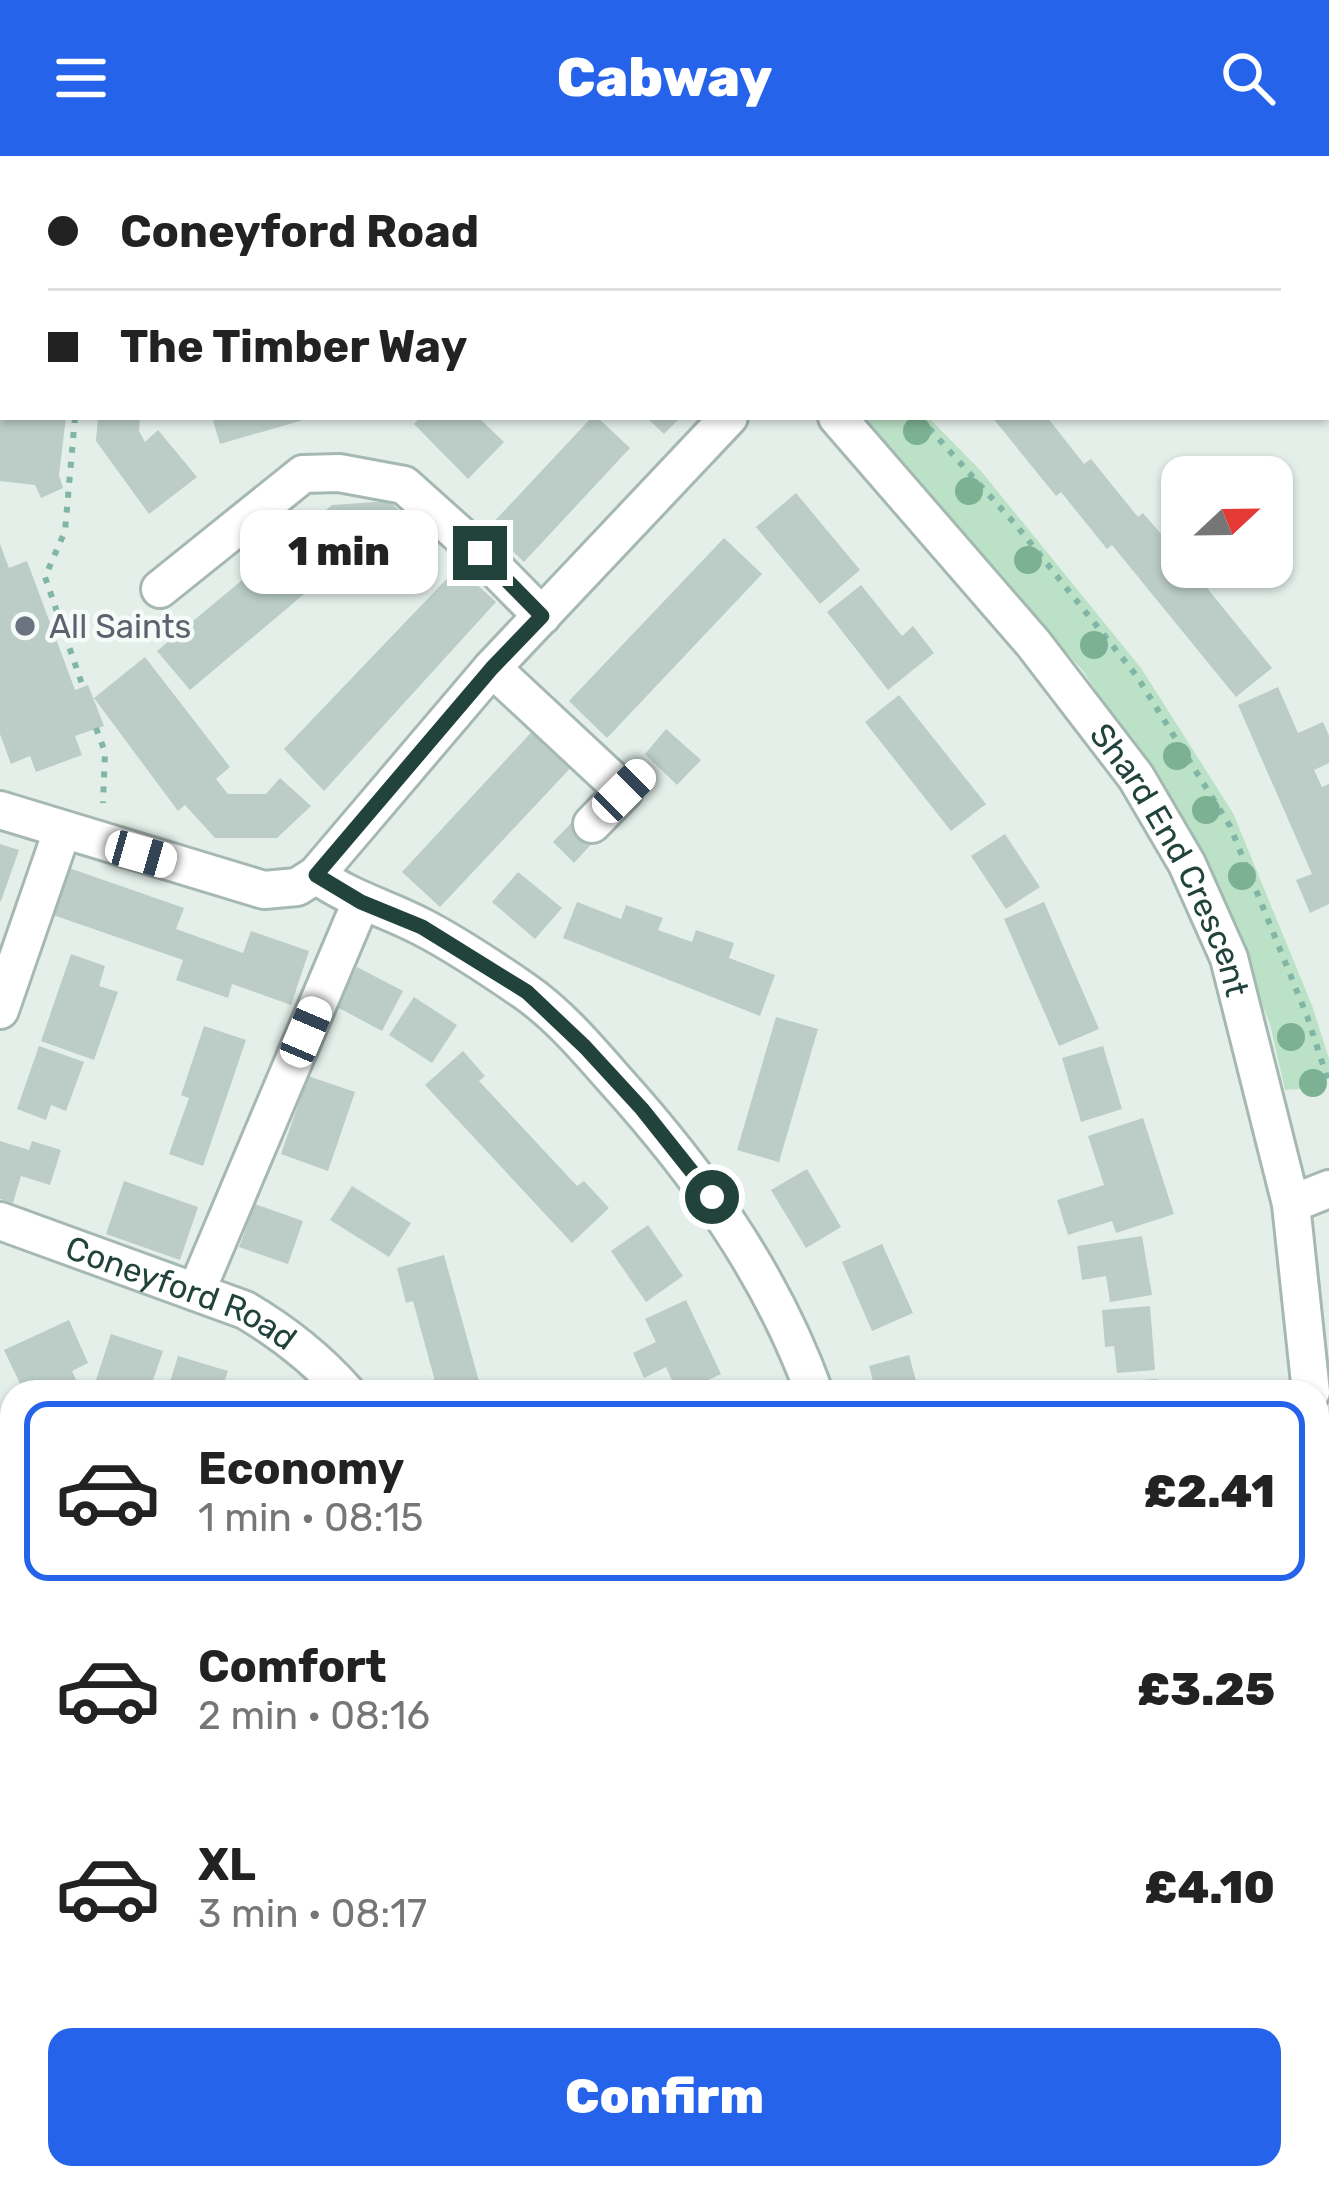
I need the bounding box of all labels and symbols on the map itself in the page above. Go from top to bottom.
north arrow [1161,456,1293,588]
callout: 1 min [240,511,438,595]
route end [453,526,507,580]
place label: All Saints [49,607,191,646]
marker: All Saints [12,613,38,639]
street label: Shard End Crescent [1082,716,1257,1001]
car [586,753,662,829]
car [101,827,181,881]
car [275,992,337,1072]
route start [685,1170,739,1224]
street label: Coneyford Road [61,1228,304,1358]

